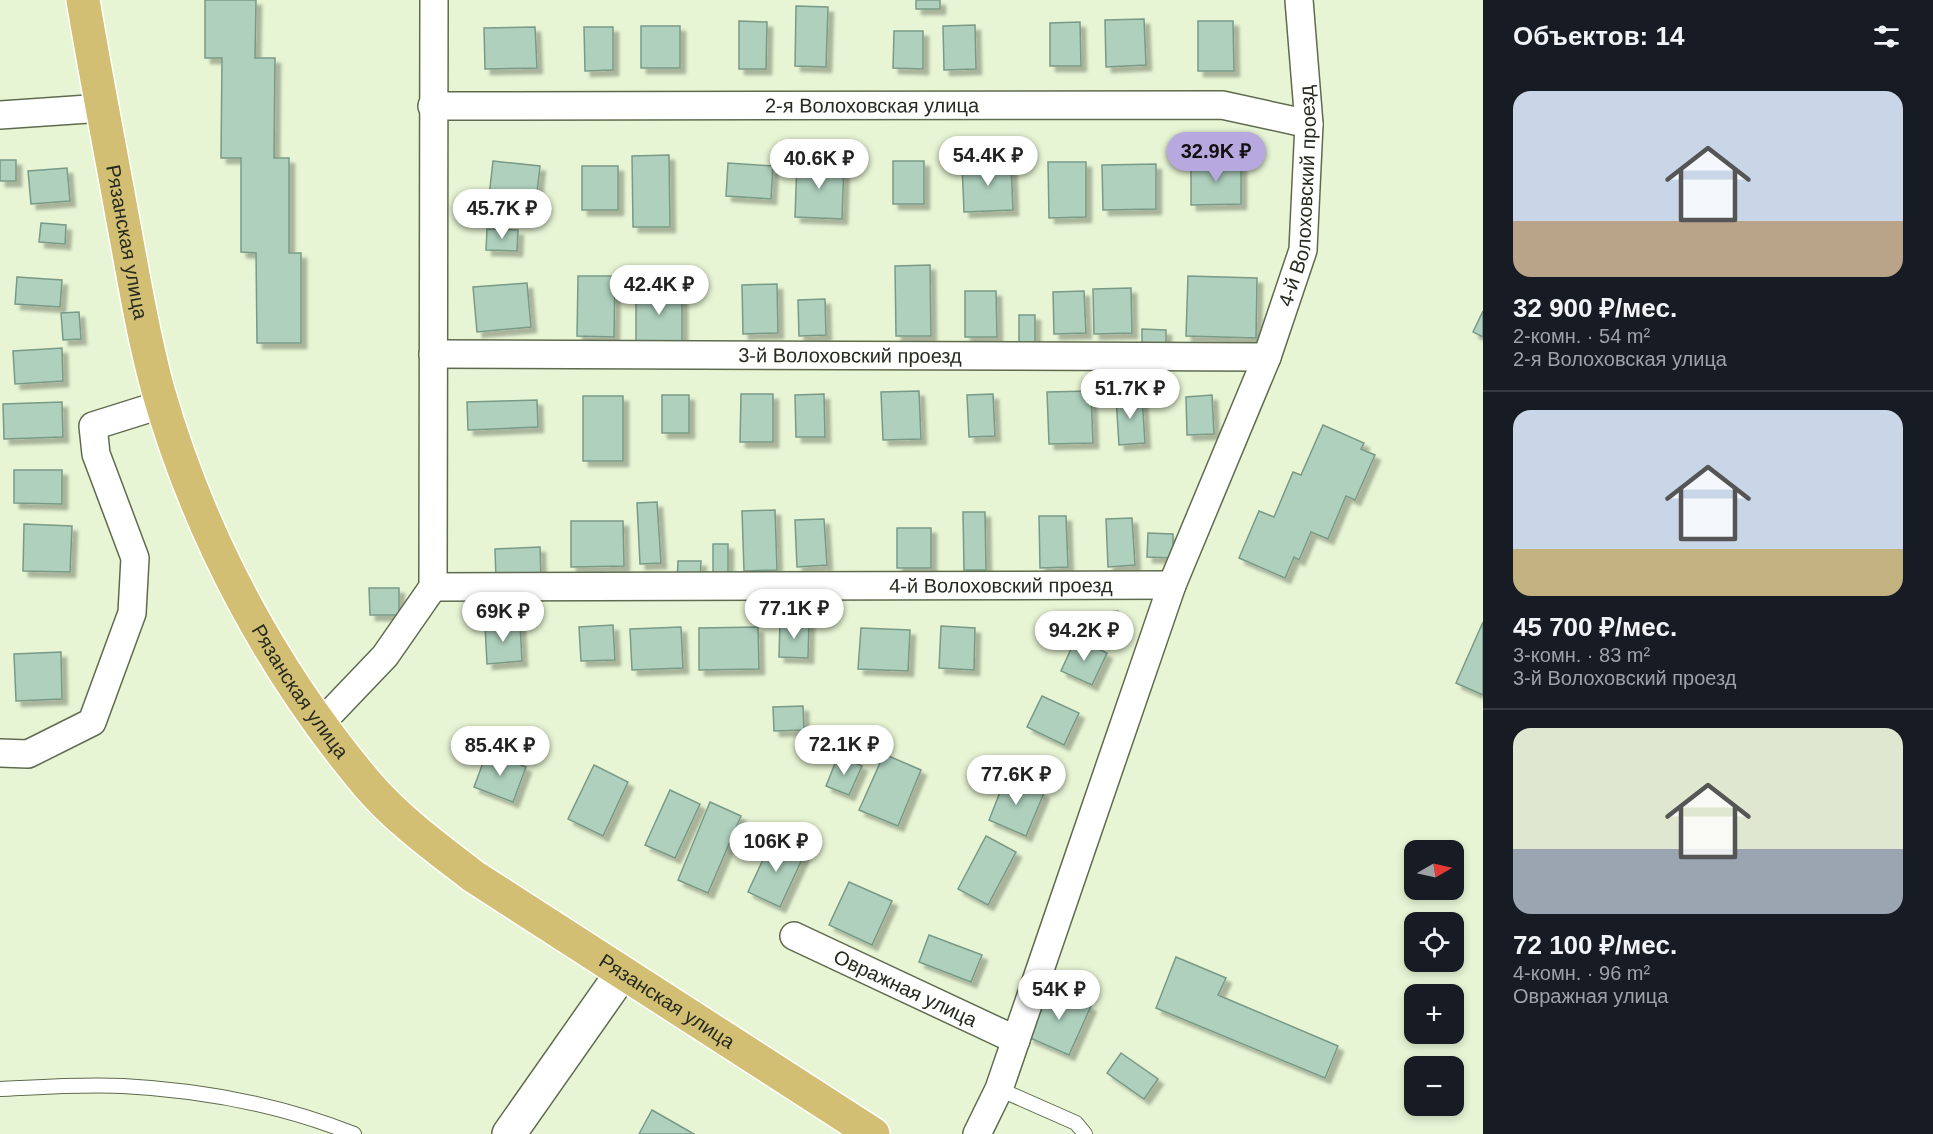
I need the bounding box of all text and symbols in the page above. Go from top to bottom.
icon: filters [1870,20,1903,53]
text: Объектов: 14 [1513,21,1684,51]
street label: 4-й Волоховский проезд [1274,84,1320,309]
street label: 2-я Волоховская улица [765,94,980,117]
icon: home [1654,130,1762,238]
pin: 32.9K ₽ [1161,132,1271,183]
pin: 54.4K ₽ [933,136,1043,187]
pin: 40.6K ₽ [764,139,874,190]
text: 32.9K ₽ [1181,140,1251,162]
text: 54.4K ₽ [953,144,1023,166]
text: 40.6K ₽ [784,147,854,169]
street label: Рязанская улица [102,163,152,322]
pin: 45.7K ₽ [447,189,557,240]
text: 45.7K ₽ [467,197,537,219]
pin: 42.4K ₽ [604,265,714,316]
text: 42.4K ₽ [624,273,694,295]
text: 32 900 ₽/мес. [1513,293,1677,323]
text: 2-комн. · 54 m² [1513,325,1650,347]
street label: 3-й Волоховский проезд [738,344,962,367]
text: 2-я Волоховская улица [1513,348,1727,370]
pin: 51.7K ₽ [1075,369,1185,420]
text: 51.7K ₽ [1095,377,1165,399]
icon: home [1654,449,1762,557]
street label: 4-й Волоховский проезд [889,574,1113,597]
pin: 77.1K ₽ [739,589,849,640]
pin: 69K ₽ [461,592,545,643]
text: 77.1K ₽ [759,597,829,619]
text: 69K ₽ [476,600,530,622]
pin: 94.2K ₽ [1029,611,1139,662]
text: 45 700 ₽/мес. [1513,612,1677,642]
text: 94.2K ₽ [1049,619,1119,641]
street label: Рязанская улица [248,620,354,763]
text: 3-комн. · 83 m² [1513,644,1650,666]
text: 3-й Волоховский проезд [1513,667,1736,689]
pin: 72.1K ₽ [789,725,899,776]
pin: 85.4K ₽ [445,726,555,777]
text: 72.1K ₽ [809,733,879,755]
text: 85.4K ₽ [465,734,535,756]
pin: 77.6K ₽ [961,755,1071,806]
text: 77.6K ₽ [981,763,1051,785]
icon: home [1654,767,1762,875]
pin: 106K ₽ [727,822,825,873]
text: 106K ₽ [743,830,809,852]
north arrow [1404,840,1464,900]
map controls [1404,840,1464,1116]
button: locate [1404,912,1464,972]
text: 72 100 ₽/мес. [1513,930,1677,960]
street label: Овражная улица [830,945,981,1031]
street label: Рязанская улица [595,949,740,1053]
text: 4-комн. · 96 m² [1513,962,1650,984]
pin: 54K ₽ [1017,970,1101,1021]
text: 54K ₽ [1032,978,1086,1000]
button: + [1404,984,1464,1044]
text: Овражная улица [1513,985,1668,1007]
button: − [1404,1056,1464,1116]

